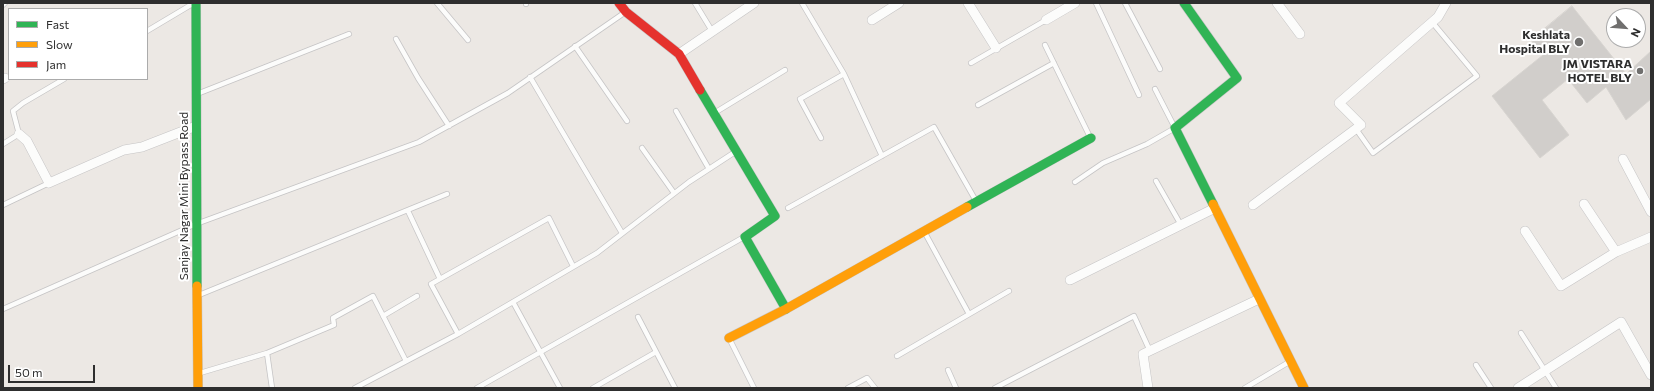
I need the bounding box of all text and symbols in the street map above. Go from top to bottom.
legend [8,8,148,80]
north arrow [1606,8,1646,48]
text: Fast [46,17,69,31]
text: N [1629,26,1644,40]
place label: Keshlata Hospital BLY [1499,28,1570,56]
marker: Keshlata Hospital BLY [1573,36,1585,48]
text: Slow [46,37,73,51]
text: Jam [46,57,66,71]
place label: JM VISTARA HOTEL BLY [1563,57,1632,85]
marker: JM VISTARA HOTEL BLY [1635,66,1645,76]
street label: Sanjay Nagar Mini Bypass Road [177,112,191,280]
scale bar [10,357,97,383]
text: 50 m [15,365,43,379]

